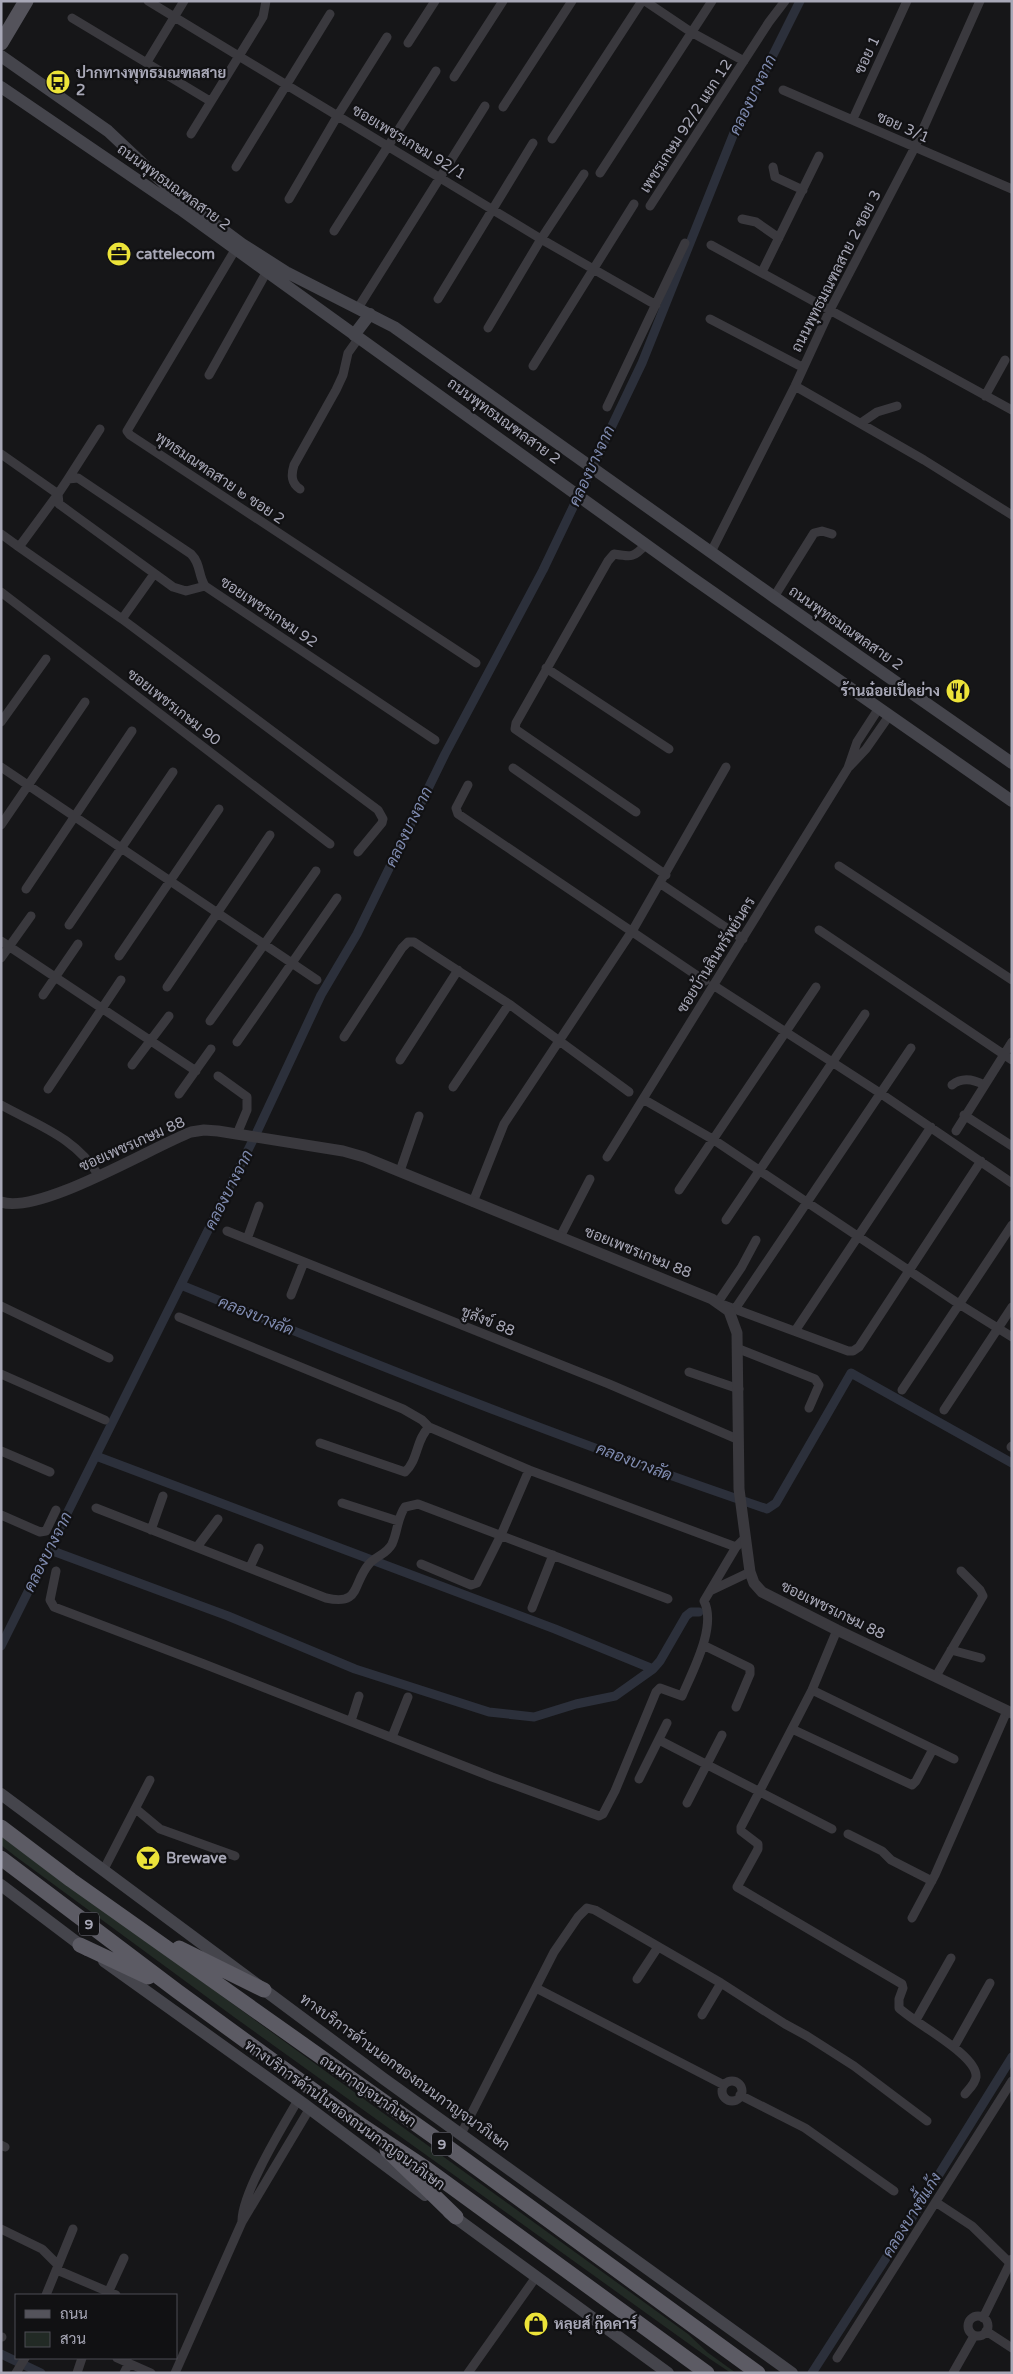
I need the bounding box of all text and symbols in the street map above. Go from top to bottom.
street label: ซอย 1 [850,33,884,77]
water label: คลองบางจาก [725,52,781,138]
street label: เพชรเกษม 92/2 แยก 12 [636,56,736,196]
place label: ปากทางพุทธมณฑลสาย 2 [76,64,226,99]
bus stop icon: ปากทางพุทธมณฑลสาย 2 [45,69,71,95]
street label: ซอยเพชรเกษม 92/1 [349,101,469,183]
street label: ซอย 3/1 [874,107,932,147]
street label: ถนนพุทธมณฑลสาย 2 [113,140,234,236]
street label: ถนนพุทธมณฑลสาย 2 ซอย 3 [787,187,887,356]
office icon: cattelecom [106,241,132,267]
place label: cattelecom [136,245,215,263]
street label: ถนนพุทธมณฑลสาย 2 [443,374,564,470]
water label: คลองบางจาก [565,422,619,510]
street label: พุทธมณฑลสาย ๒ ซอย 2 [151,428,288,530]
street label: ซอยเพชรเกษม 92 [217,573,321,651]
street label: ถนนพุทธมณฑลสาย 2 [784,582,907,676]
street label: ซอยเพชรเกษม 90 [124,665,224,749]
restaurant icon: ร้านฉ๋อยเป็ดย่าง [945,678,971,704]
place label: ร้านฉ๋อยเป็ดย่าง [841,680,940,700]
water label: คลองบางจาก [381,784,437,870]
street label: ซอยบ้านสินทรัพย์นคร [672,893,759,1016]
street label: ซอยเพชรเกษม 88 [76,1113,188,1175]
water label: คลองบางจาก [200,1147,258,1233]
street label: ซอยเพชรเกษม 88 [582,1222,694,1282]
water label: คลองบางลัด [215,1291,297,1340]
street label: ชูสังข์ 88 [458,1301,518,1341]
water label: คลองบางลัด [593,1437,675,1486]
water label: คลองบางจาก [19,1509,77,1595]
street label: ซอยเพชรเกษม 88 [778,1577,888,1643]
bar icon: Brewave [135,1845,161,1871]
place label: Brewave [166,1849,227,1867]
road number: 9 [79,1912,99,1936]
street label: ทางบริการด้านนอกของถนนกาญจนาภิเษก [296,1990,514,2154]
street label: ทางบริการด้านในของถนนกาญจนาภิเษก [241,2035,449,2194]
street label: ถนนกาญจนาภิเษก [316,2051,420,2131]
road number: 9 [432,2132,452,2156]
water label: คลองบางขี้แก้ง [874,2166,946,2261]
legend [15,2294,178,2359]
text: ถนน [60,2305,88,2323]
shop icon: หลุยส์ กู๊ดคาร์ [523,2311,549,2337]
place label: หลุยส์ กู๊ดคาร์ [554,2314,638,2335]
text: สวน [60,2330,86,2348]

